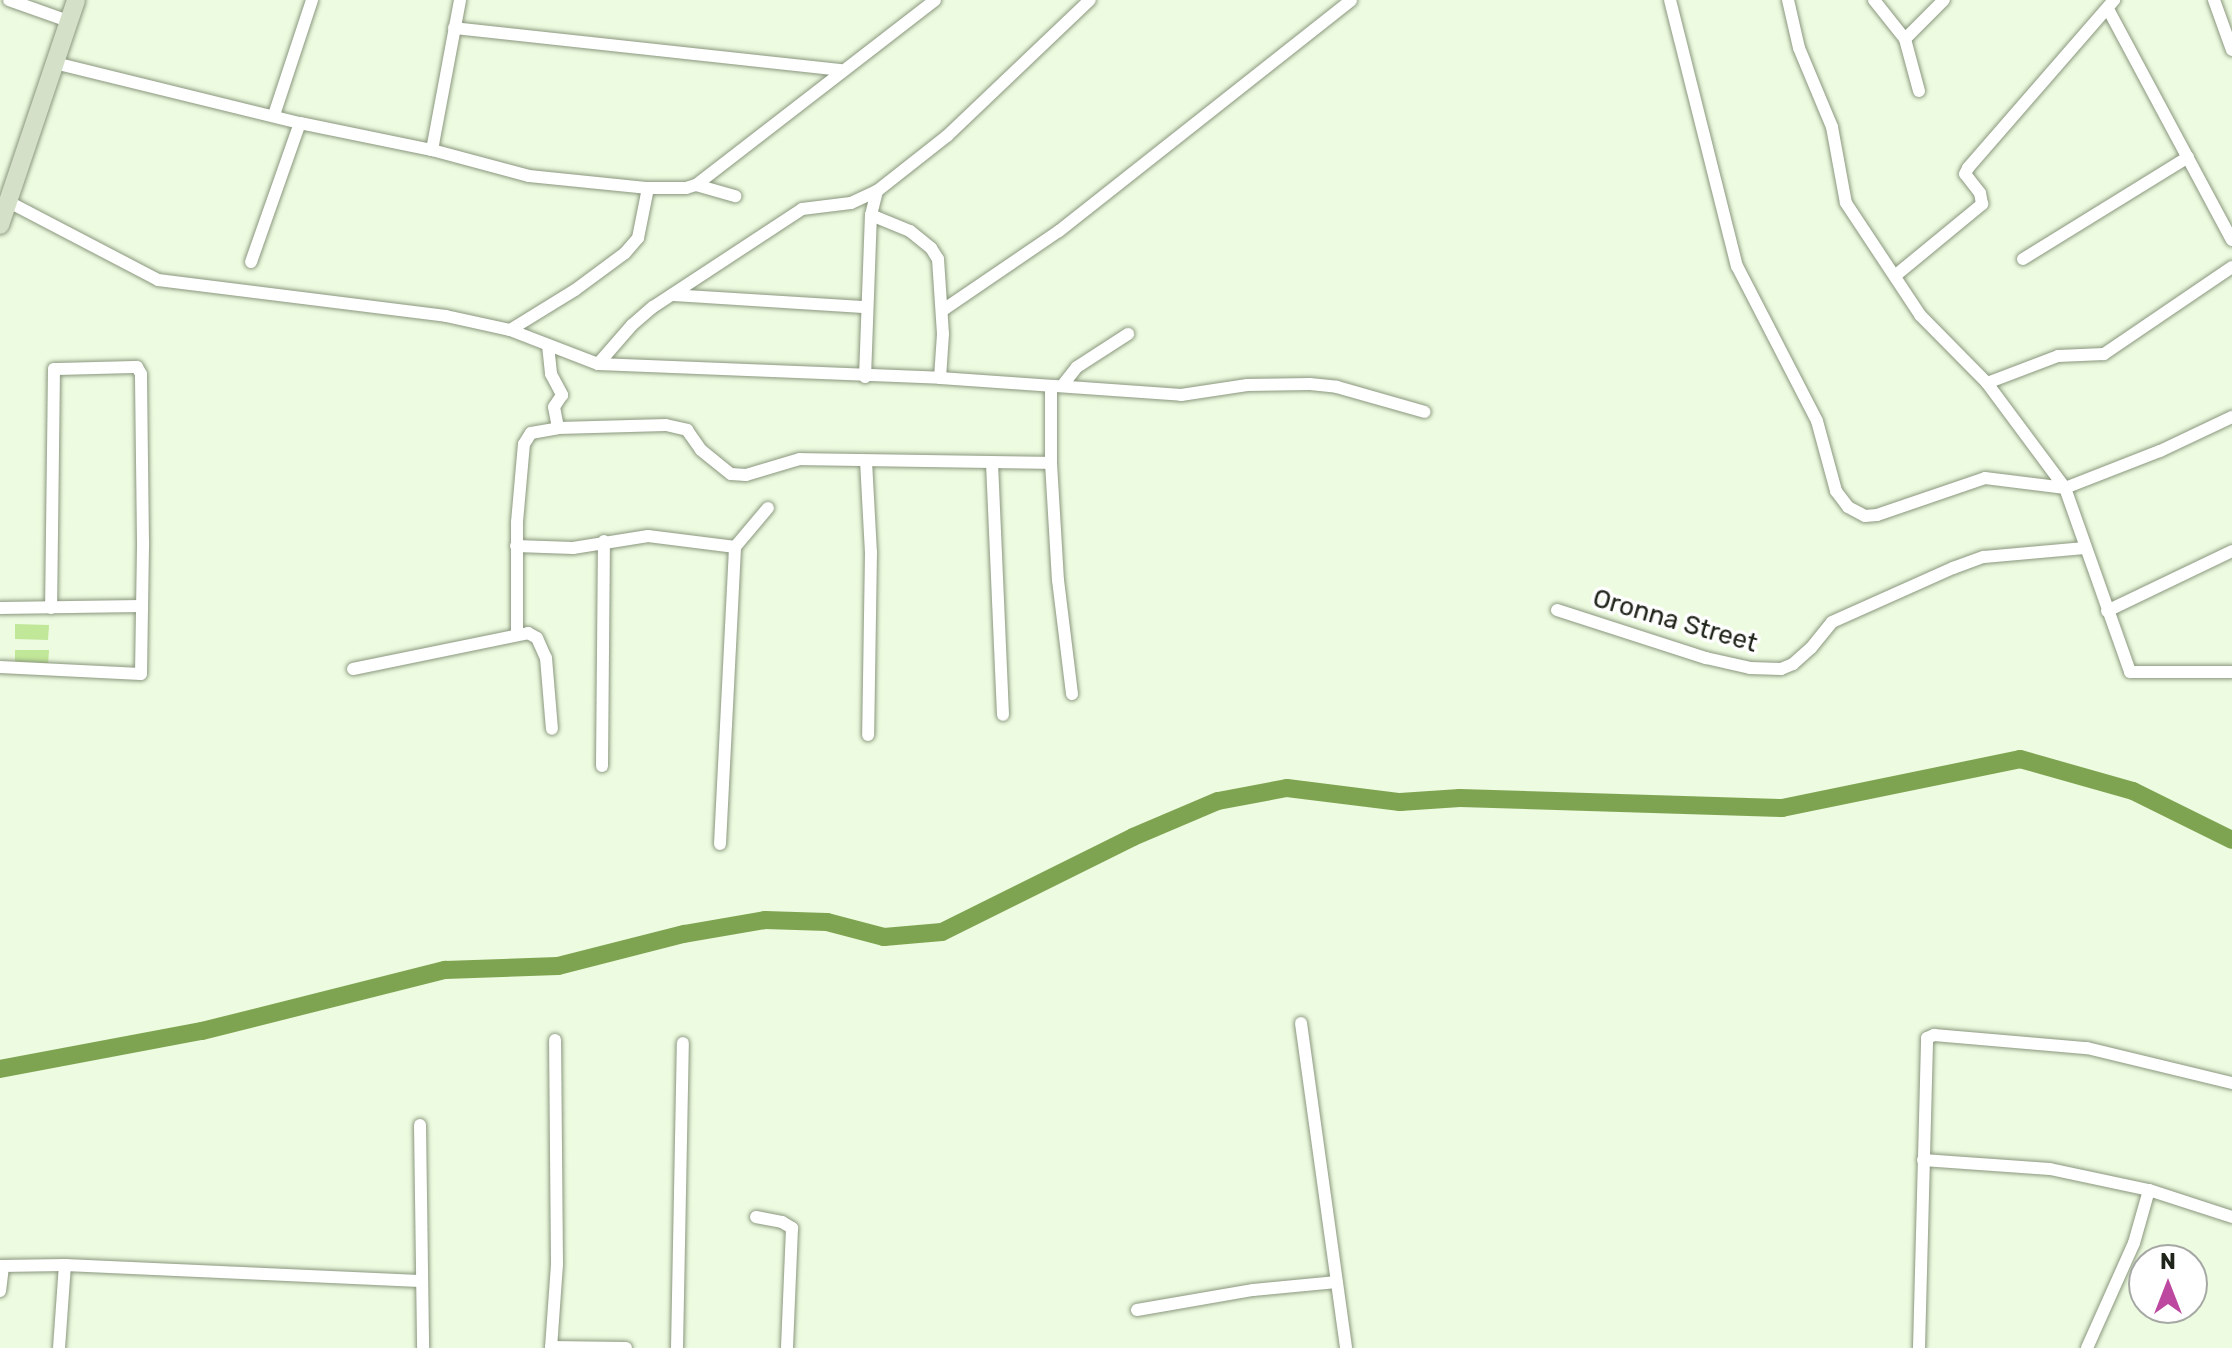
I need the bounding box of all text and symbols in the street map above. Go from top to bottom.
street label: Oronna Street [1589,583,1761,659]
north arrow [2128,1244,2208,1324]
text: N [2160,1248,2176,1275]

